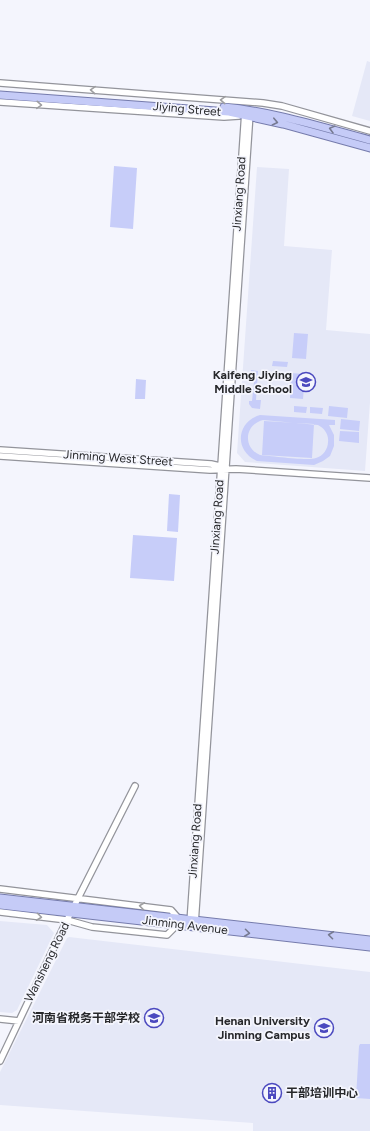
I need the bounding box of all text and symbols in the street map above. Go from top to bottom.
one-way arrow [90,86,96,95]
one-way arrow [220,95,226,104]
street label: Jiying Street [152,99,222,119]
one-way arrow [36,100,42,109]
one-way arrow [272,118,278,126]
one-way arrow [329,126,336,134]
street label: Jinxiang Road [229,156,249,232]
place label: Kaifeng Jiying Middle School [213,368,292,396]
school or university icon: Kaifeng Jiying Middle School [295,371,317,393]
street label: Jinming West Street [63,447,174,469]
street label: Jinxiang Road [207,479,227,555]
street label: Jinxiang Road [185,803,205,879]
one-way arrow [139,902,145,911]
one-way arrow [36,912,42,921]
street label: Jinming Avenue [141,913,229,937]
street label: Wansheng Road [22,920,72,1004]
one-way arrow [244,928,250,937]
one-way arrow [328,931,334,940]
school or university icon: 河南省税务干部学校 [143,1007,165,1029]
place label: 河南省税务干部学校 [32,1011,140,1025]
place label: Henan University Jinming Campus [215,1014,310,1042]
school or university icon: Henan University Jinming Campus [313,1017,335,1039]
building icon: 干部培训中心 [261,1082,283,1104]
place label: 干部培训中心 [286,1086,358,1100]

